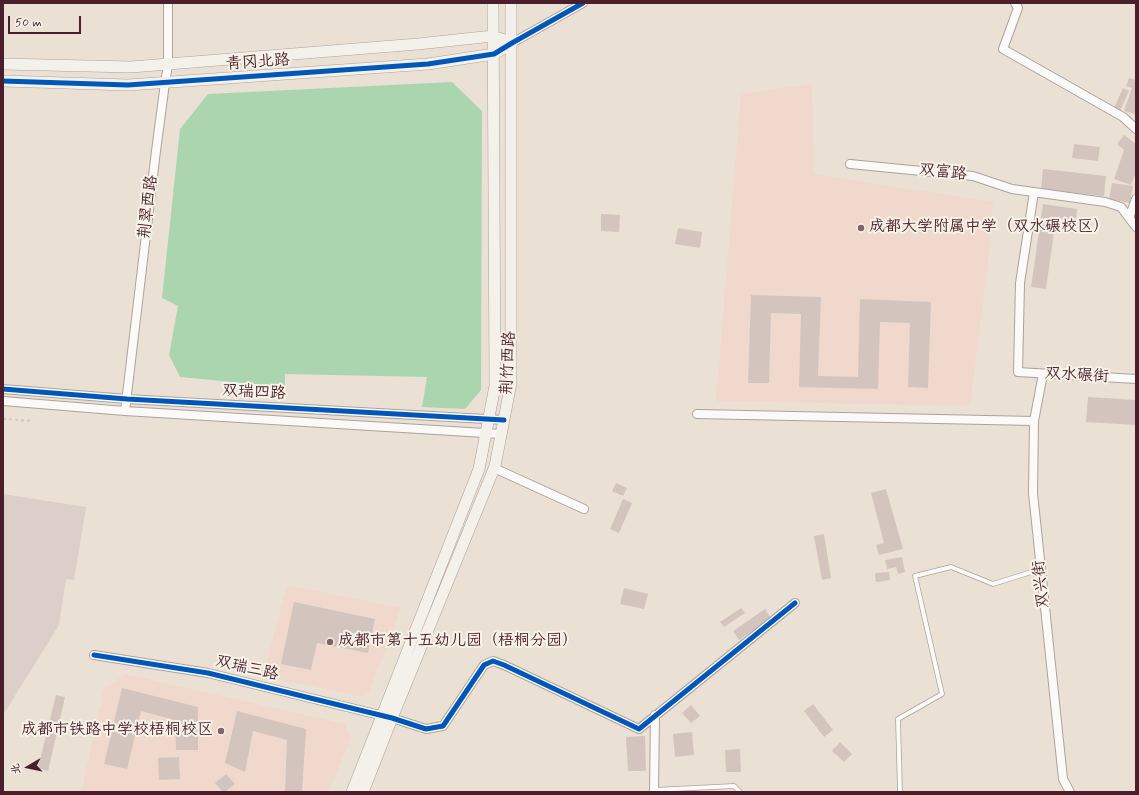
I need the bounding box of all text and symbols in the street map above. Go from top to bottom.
scale bar [10,8,83,34]
text: 50 m [15,15,42,31]
street label: 青冈北路 [225,51,291,75]
street label: 双富路 [918,161,968,185]
street label: 荆翠西路 [136,174,162,240]
place label: 成都大学附属中学（双水碾校区） [869,218,1109,238]
marker: 成都大学附属中学（双水碾校区） [856,223,866,233]
street label: 荆竹西路 [498,331,520,395]
street label: 双水碾街 [1045,365,1109,387]
street label: 双瑞四路 [222,382,286,404]
street label: 双兴街 [1030,559,1054,609]
place label: 成都市第十五幼儿园（梧桐分园） [338,632,578,652]
marker: 成都市第十五幼儿园（梧桐分园） [325,637,335,647]
street label: 双瑞三路 [214,652,280,686]
place label: 成都市铁路中学校梧桐校区 [21,721,213,741]
marker: 成都市铁路中学校梧桐校区 [216,726,226,736]
north arrow [8,747,48,787]
text: 北 [8,762,24,775]

